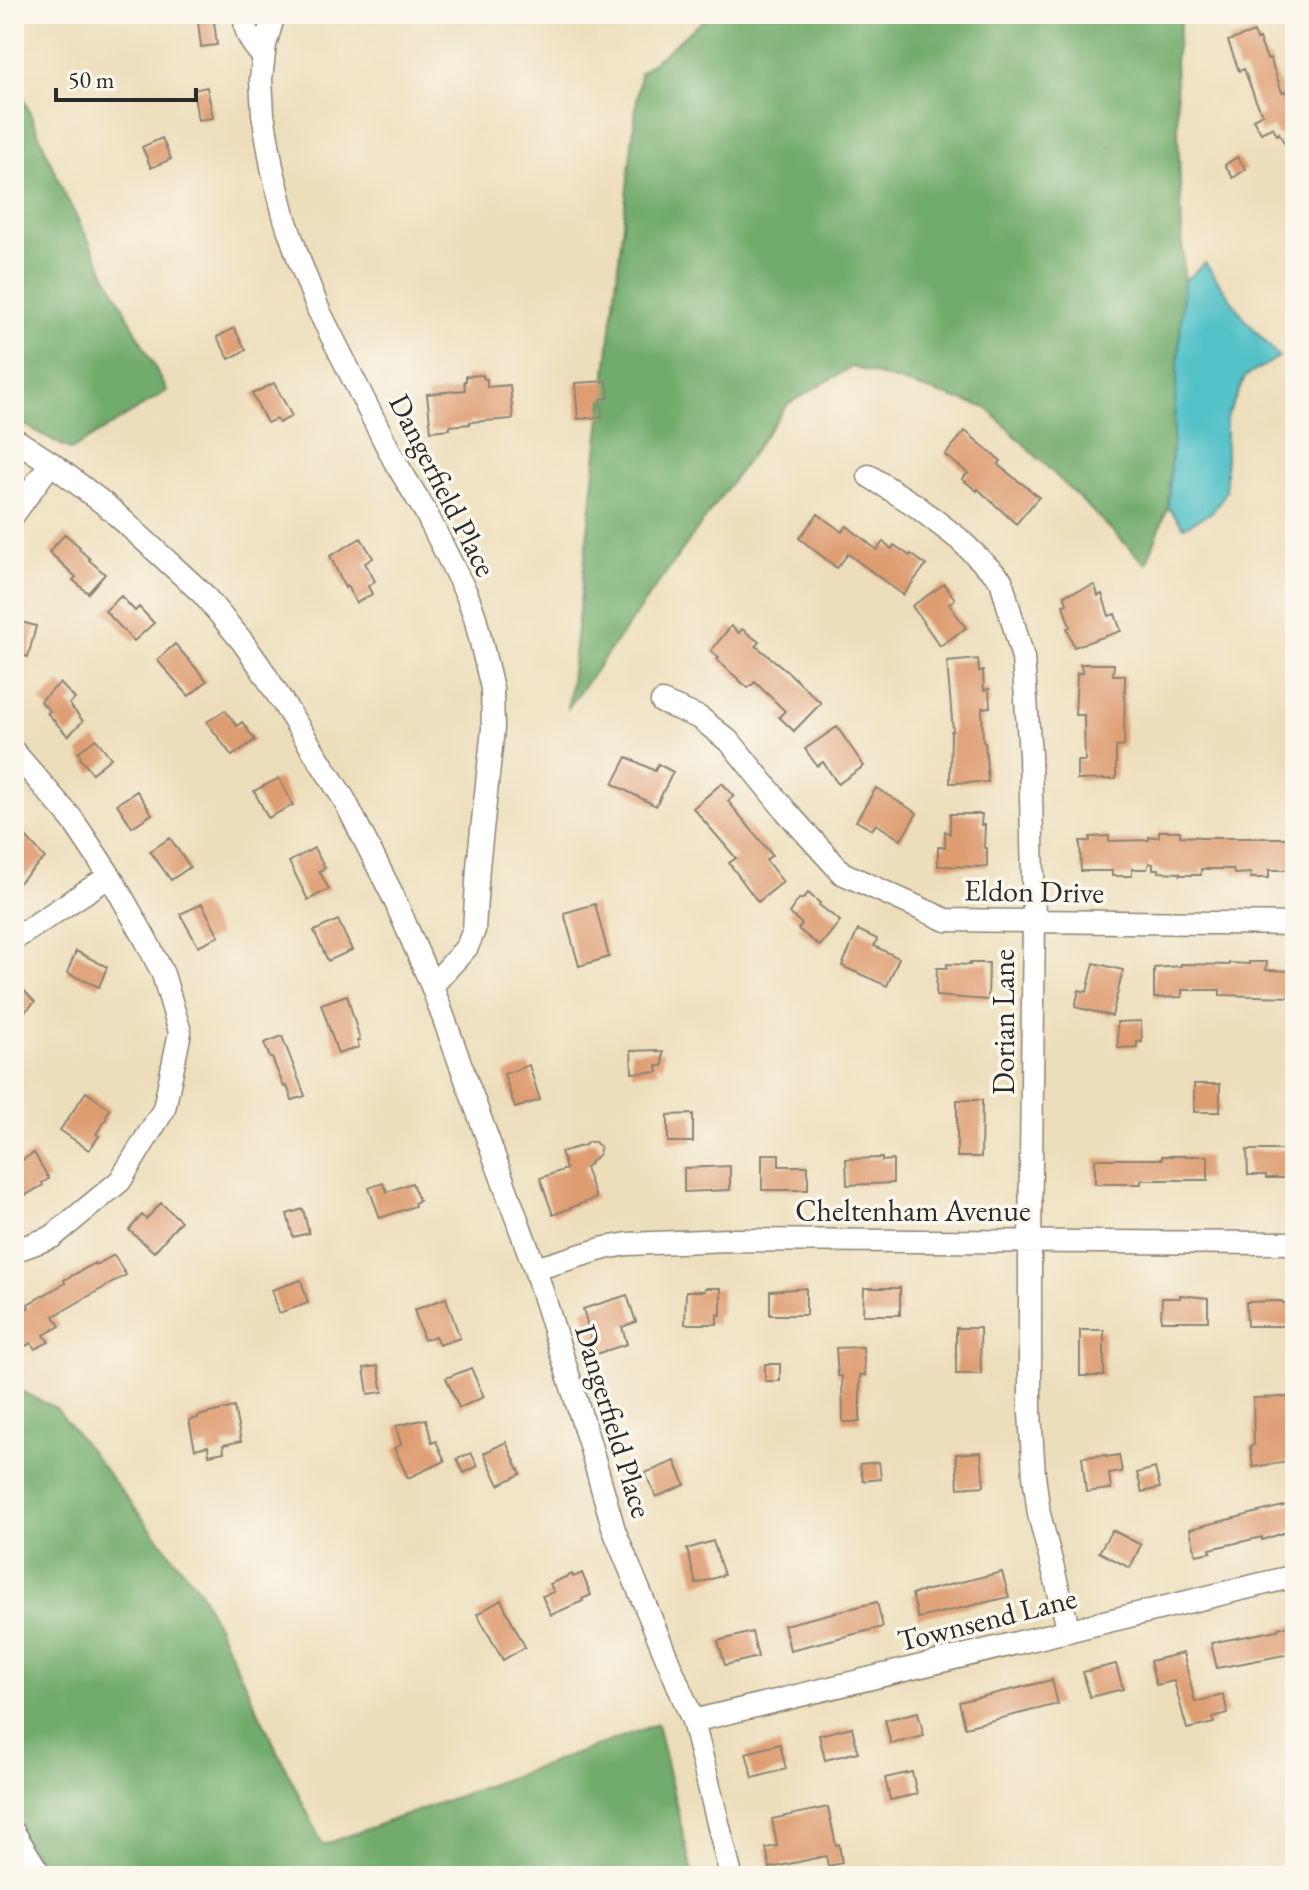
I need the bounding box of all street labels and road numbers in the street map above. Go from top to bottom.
street label: Dangerfield Place [380,387,506,583]
street label: Eldon Drive [964,870,1104,912]
street label: Dorian Lane [984,949,1023,1095]
street label: Cheltenham Avenue [795,1191,1031,1230]
street label: Dangerfield Place [566,1320,662,1522]
street label: Townsend Lane [893,1578,1081,1660]

